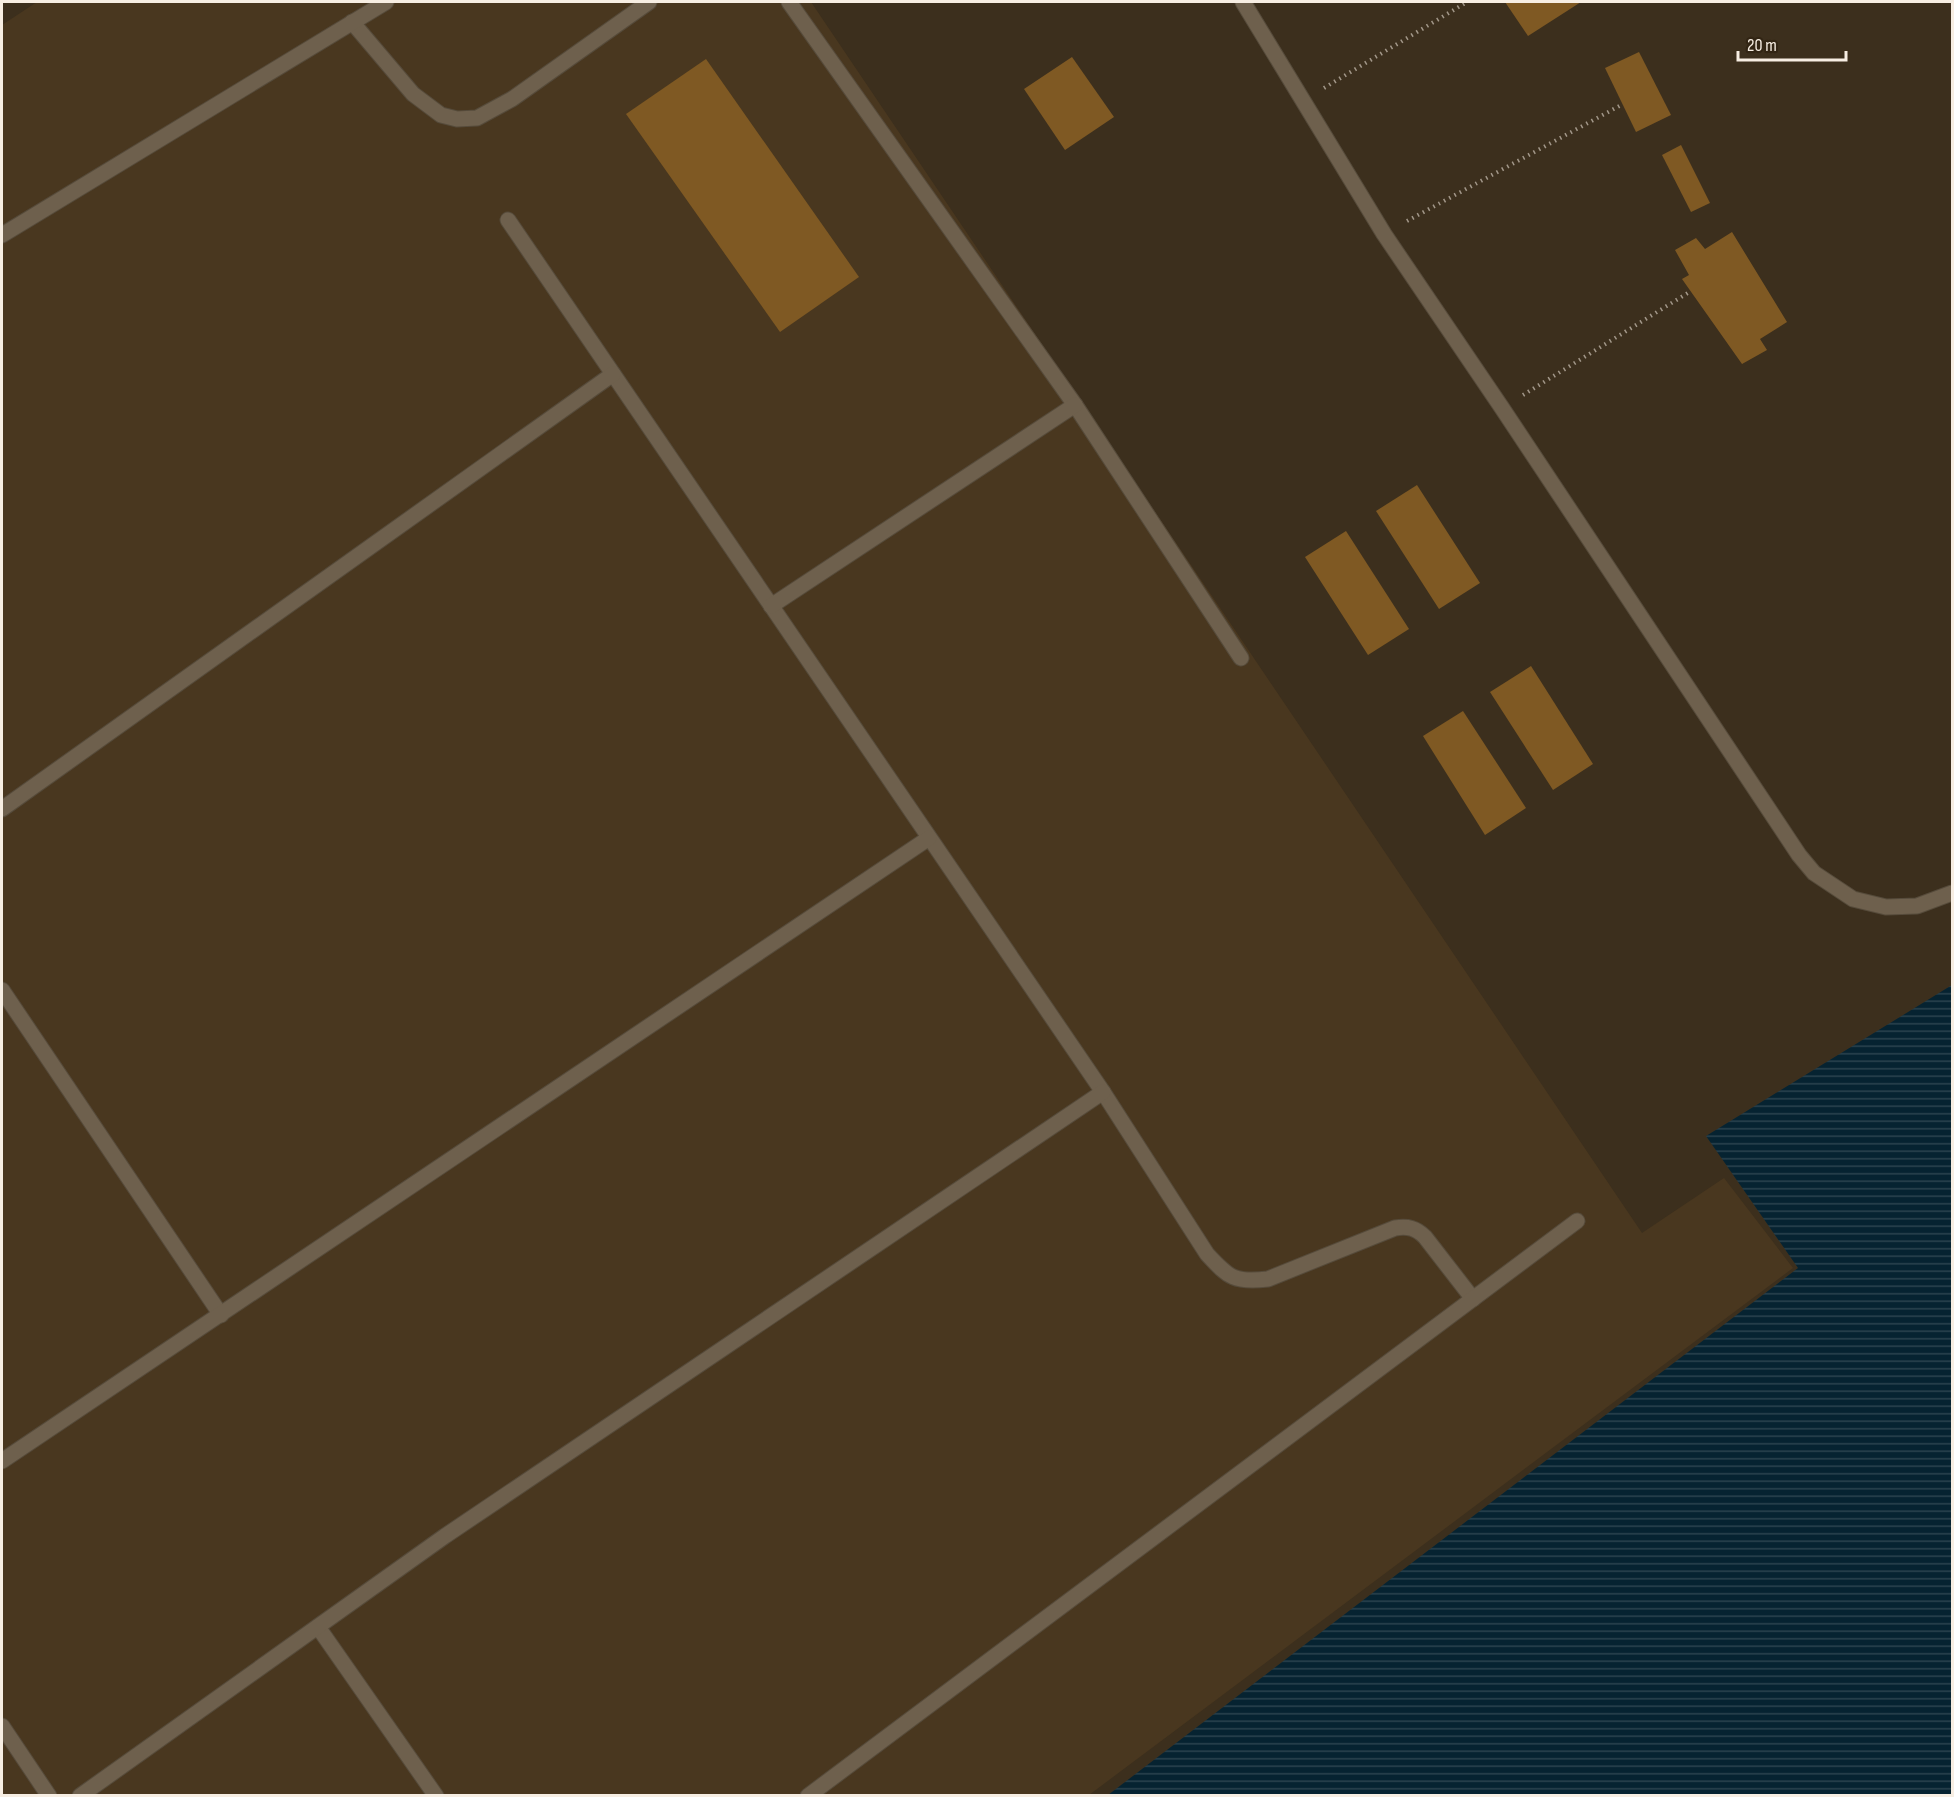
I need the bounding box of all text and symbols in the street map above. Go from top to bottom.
scale bar [1738,24,1846,62]
text: 20 m [1747,35,1777,56]

